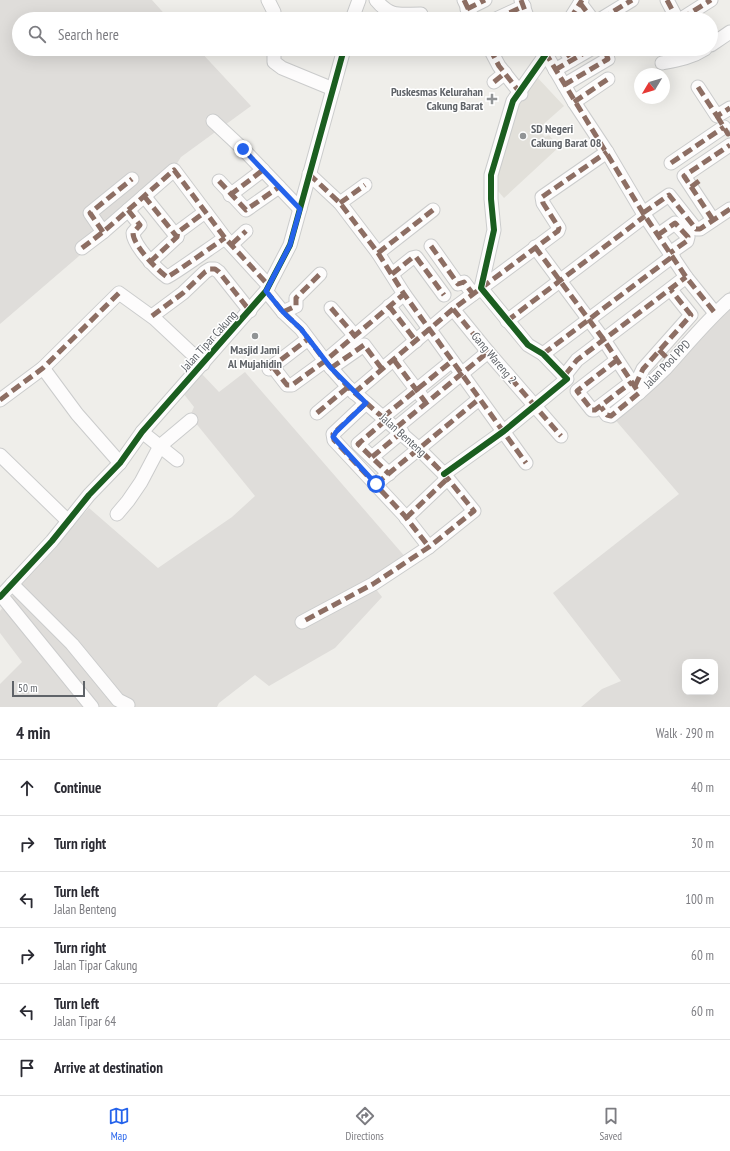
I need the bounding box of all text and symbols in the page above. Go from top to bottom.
search box [12,12,718,56]
icon: search [26,23,48,45]
text: Search here [58,25,119,44]
north arrow [634,68,670,104]
place label: Puskesmas Kelurahan Cakung Barat [391,84,484,113]
marker: Puskesmas Kelurahan Cakung Barat [486,93,498,105]
place label: SD Negeri Cakung Barat 08 [531,121,602,150]
marker: SD Negeri Cakung Barat 08 [518,131,528,141]
route end [234,140,252,158]
street label: Jalan Tipar Cakung [177,307,240,375]
street label: Gang Wareng 2 [469,329,520,386]
marker: Masjid Jami Al Mujahidin [250,331,260,341]
street label: Jalan Pool PPD [639,337,693,392]
place label: Masjid Jami Al Mujahidin [227,342,282,371]
street label: Jalan Benteng [376,409,430,459]
route start [367,475,385,493]
map controls [682,659,718,695]
button: layers [682,659,718,695]
scale bar [12,679,85,698]
text: 50 m [18,681,37,695]
text: 4 min [16,722,50,744]
text: Walk · 290 m [656,725,714,742]
icon: ahead [16,777,38,799]
text: Continue [54,778,101,797]
text: 40 m [691,779,714,796]
icon: right [16,833,38,855]
text: Turn right [54,834,106,853]
text: 30 m [691,835,714,852]
text: Turn left [54,882,99,901]
icon: left [16,889,38,911]
text: 100 m [685,891,714,908]
text: Jalan Benteng [54,901,116,918]
text: Turn right [54,938,106,957]
icon: right [16,945,38,967]
text: 60 m [691,947,714,964]
text: Jalan Tipar Cakung [54,957,138,974]
text: Turn left [54,994,99,1013]
icon: left [16,1001,38,1023]
text: 60 m [691,1003,714,1020]
text: Jalan Tipar 64 [54,1013,116,1030]
icon: arrive [16,1057,38,1079]
text: Arrive at destination [54,1058,163,1077]
tab: Map [108,1105,130,1143]
tab: Directions [346,1105,384,1143]
tab: Saved [599,1105,622,1143]

